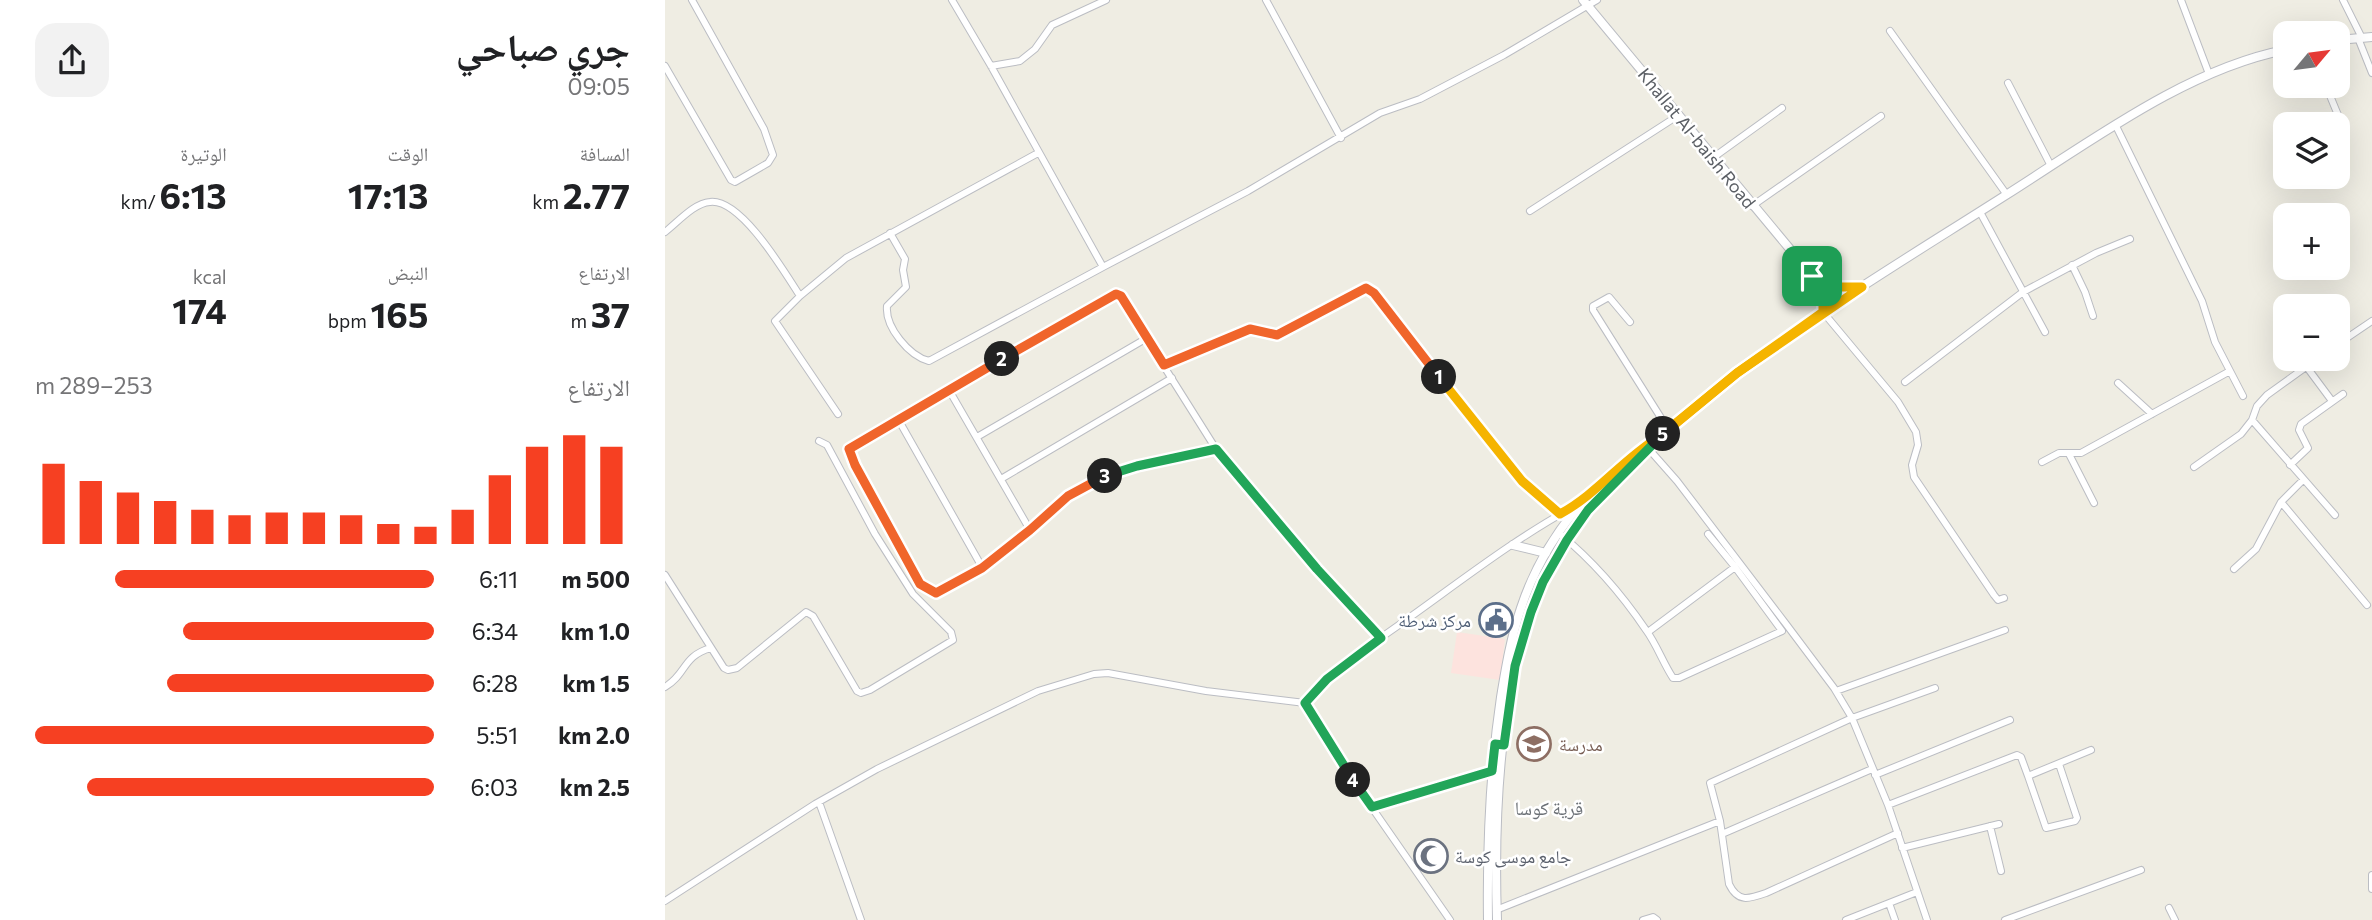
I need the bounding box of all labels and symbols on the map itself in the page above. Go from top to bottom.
north arrow [2273,21,2350,98]
street label: Khallat Al-baish Road [1634,63,1760,213]
pin [1782,246,1842,306]
pin: 2 [985,342,1019,376]
pin: 1 [1421,360,1457,394]
pin: 5 [1646,416,1681,452]
pin: 3 [1087,458,1123,494]
public building icon: مركز شرطة [1477,601,1515,639]
place label: مركز شرطة [1398,609,1471,631]
school or university icon: مدرسة [1515,725,1553,763]
place label: مدرسة [1559,733,1603,755]
pin: 4 [1335,762,1371,798]
district label: قرية كوسا [1515,796,1583,820]
mosque icon: جامع موسى كوسة [1412,837,1450,875]
place label: جامع موسى كوسة [1455,845,1571,869]

